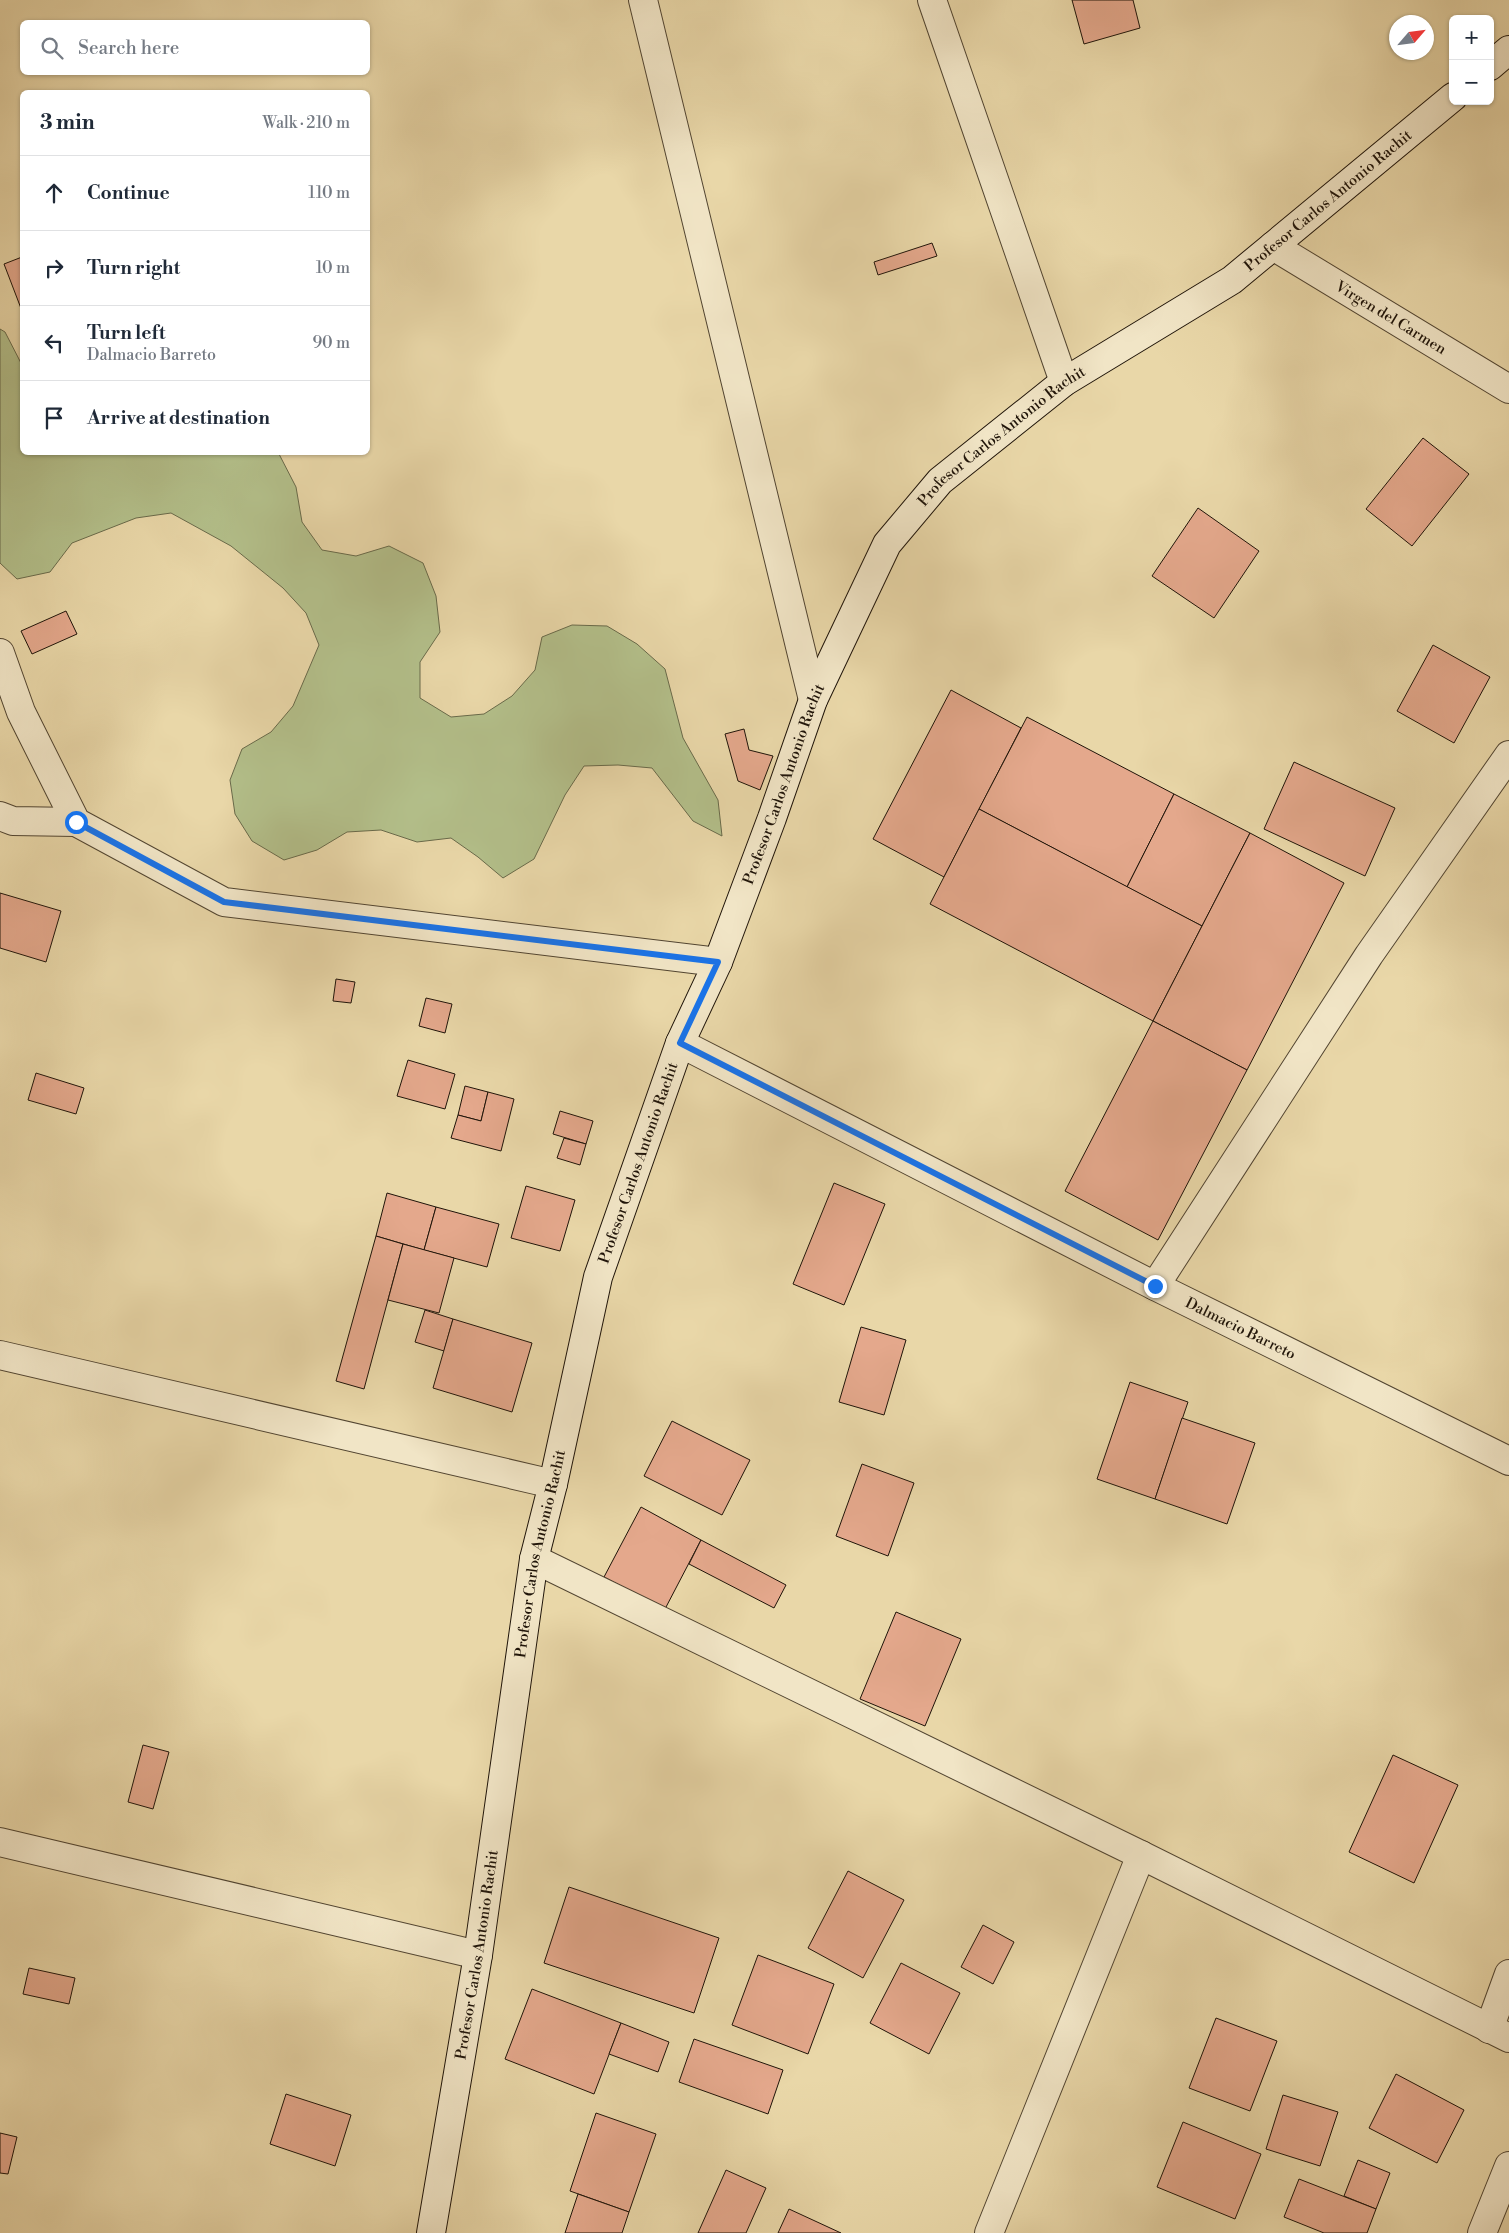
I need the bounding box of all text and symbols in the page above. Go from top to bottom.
north arrow [1389,15,1434,60]
map controls [1449,15,1494,105]
button: + [1449,15,1494,60]
search box [20,20,370,75]
icon: search [38,34,66,62]
text: Search here [78,36,179,60]
button: − [1449,60,1494,105]
text: 3 min [40,110,95,136]
text: Walk · 210 m [262,113,350,133]
street label: Profesor Carlos Antonio Rachit [1240,125,1416,275]
icon: ahead [40,179,68,207]
text: Continue [87,181,170,205]
text: 110 m [308,183,350,203]
icon: right [40,254,68,282]
text: Turn right [87,256,180,280]
text: 10 m [316,258,350,278]
street label: Virgen del Carmen [1331,276,1450,358]
text: Turn left [87,321,166,345]
icon: left [40,329,68,357]
text: 90 m [312,333,350,353]
text: Dalmacio Barreto [87,345,216,365]
street label: Profesor Carlos Antonio Rachit [913,362,1089,510]
icon: arrive [40,404,68,432]
text: Arrive at destination [87,406,270,430]
street label: Profesor Carlos Antonio Rachit [738,680,829,887]
route start [65,811,88,834]
street label: Profesor Carlos Antonio Rachit [594,1059,682,1266]
route end [1144,1275,1167,1298]
street label: Dalmacio Barreto [1182,1293,1299,1364]
street label: Profesor Carlos Antonio Rachit [511,1447,570,1659]
street label: Profesor Carlos Antonio Rachit [451,1848,502,2061]

